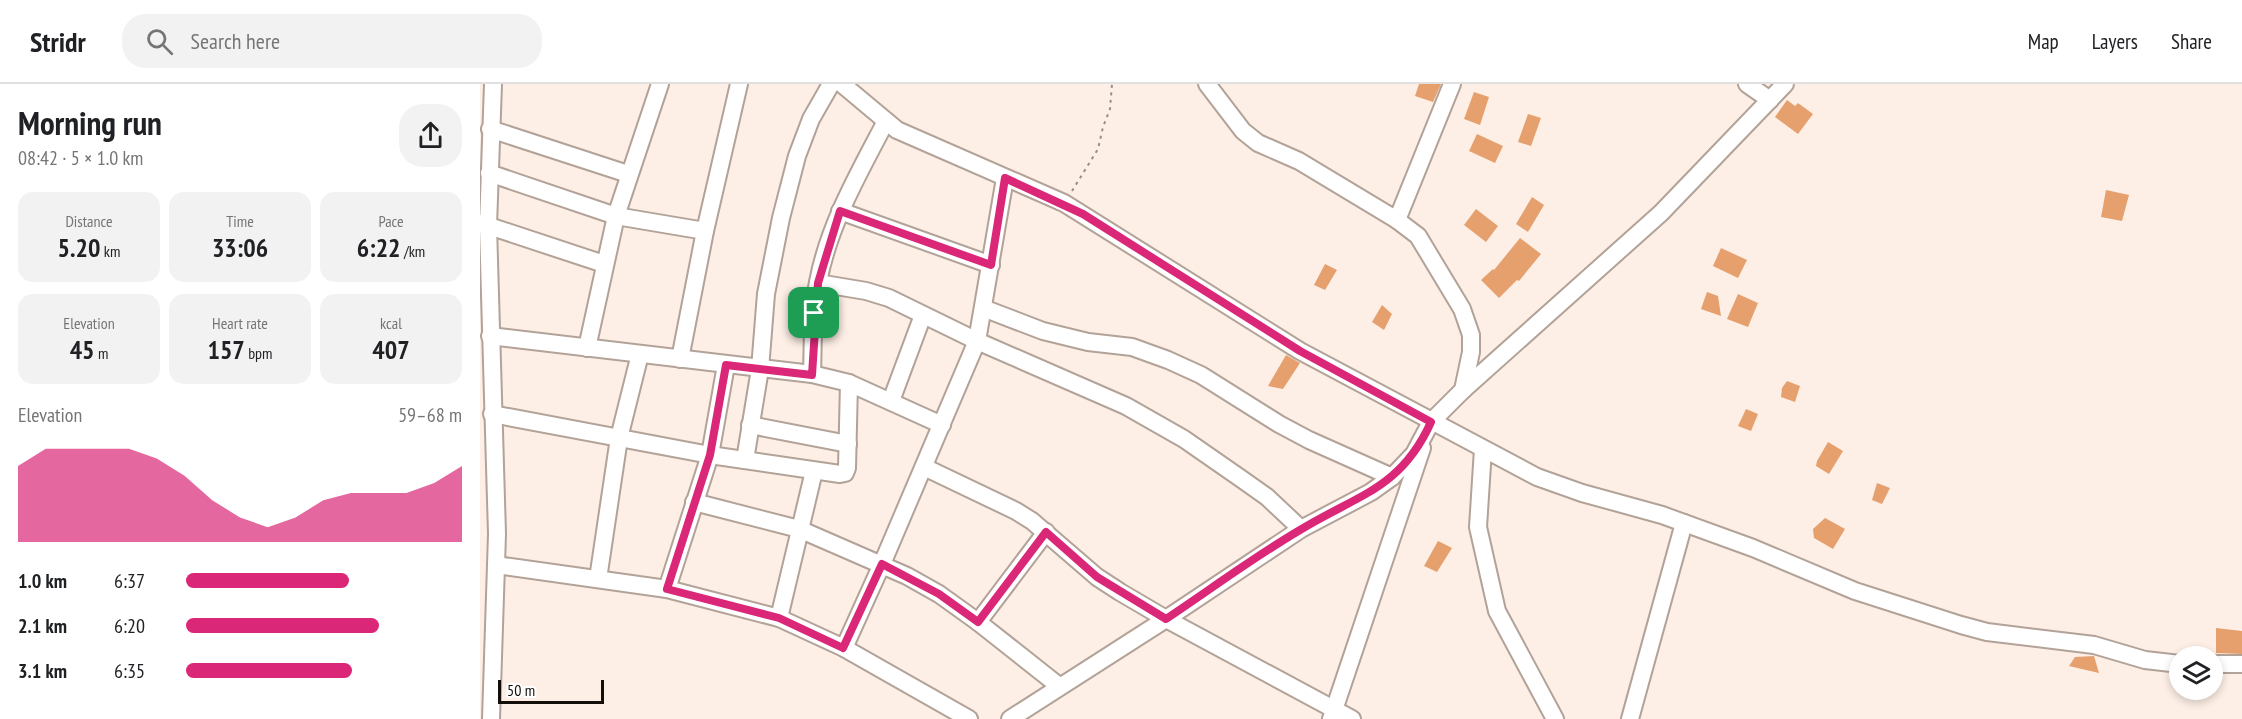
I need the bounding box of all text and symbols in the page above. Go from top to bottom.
search box [122,14,542,68]
text: Stridr [30,23,86,60]
icon: search [143,25,176,58]
text: Search here [191,27,280,55]
text: Map [2028,28,2059,55]
text: Layers [2092,28,2138,55]
text: Share [2171,28,2212,55]
text: Morning run [18,101,162,144]
button: share [399,104,462,167]
text: 08:42 · 5 × 1.0 km [18,145,143,171]
text: Distance [65,211,113,231]
text: Time [226,211,254,231]
text: Pace [378,211,404,231]
text: 5.20 [58,231,100,264]
text: 33:06 [212,231,268,264]
text: 6:22 [357,231,401,264]
text: km [100,241,120,261]
text: /km [401,241,425,261]
pin [788,287,839,338]
icon: arrive [797,296,830,329]
text: Elevation [63,313,115,333]
text: Heart rate [212,313,268,333]
text: kcal [380,313,402,333]
text: 45 [70,333,95,366]
text: 157 [207,333,245,366]
text: 407 [372,333,410,366]
text: m [95,343,108,363]
text: bpm [245,343,273,363]
text: Elevation [18,402,82,428]
text: 59–68 m [398,402,462,428]
text: 1.0 km [18,568,67,594]
text: 6:37 [114,568,145,594]
text: 2.1 km [18,613,67,639]
text: 6:20 [114,613,145,639]
map controls [2169,646,2223,700]
button: layers [2169,646,2223,700]
text: 3.1 km [18,658,67,684]
text: 6:35 [114,658,145,684]
scale bar [498,677,604,704]
text: 50 m [507,680,535,700]

